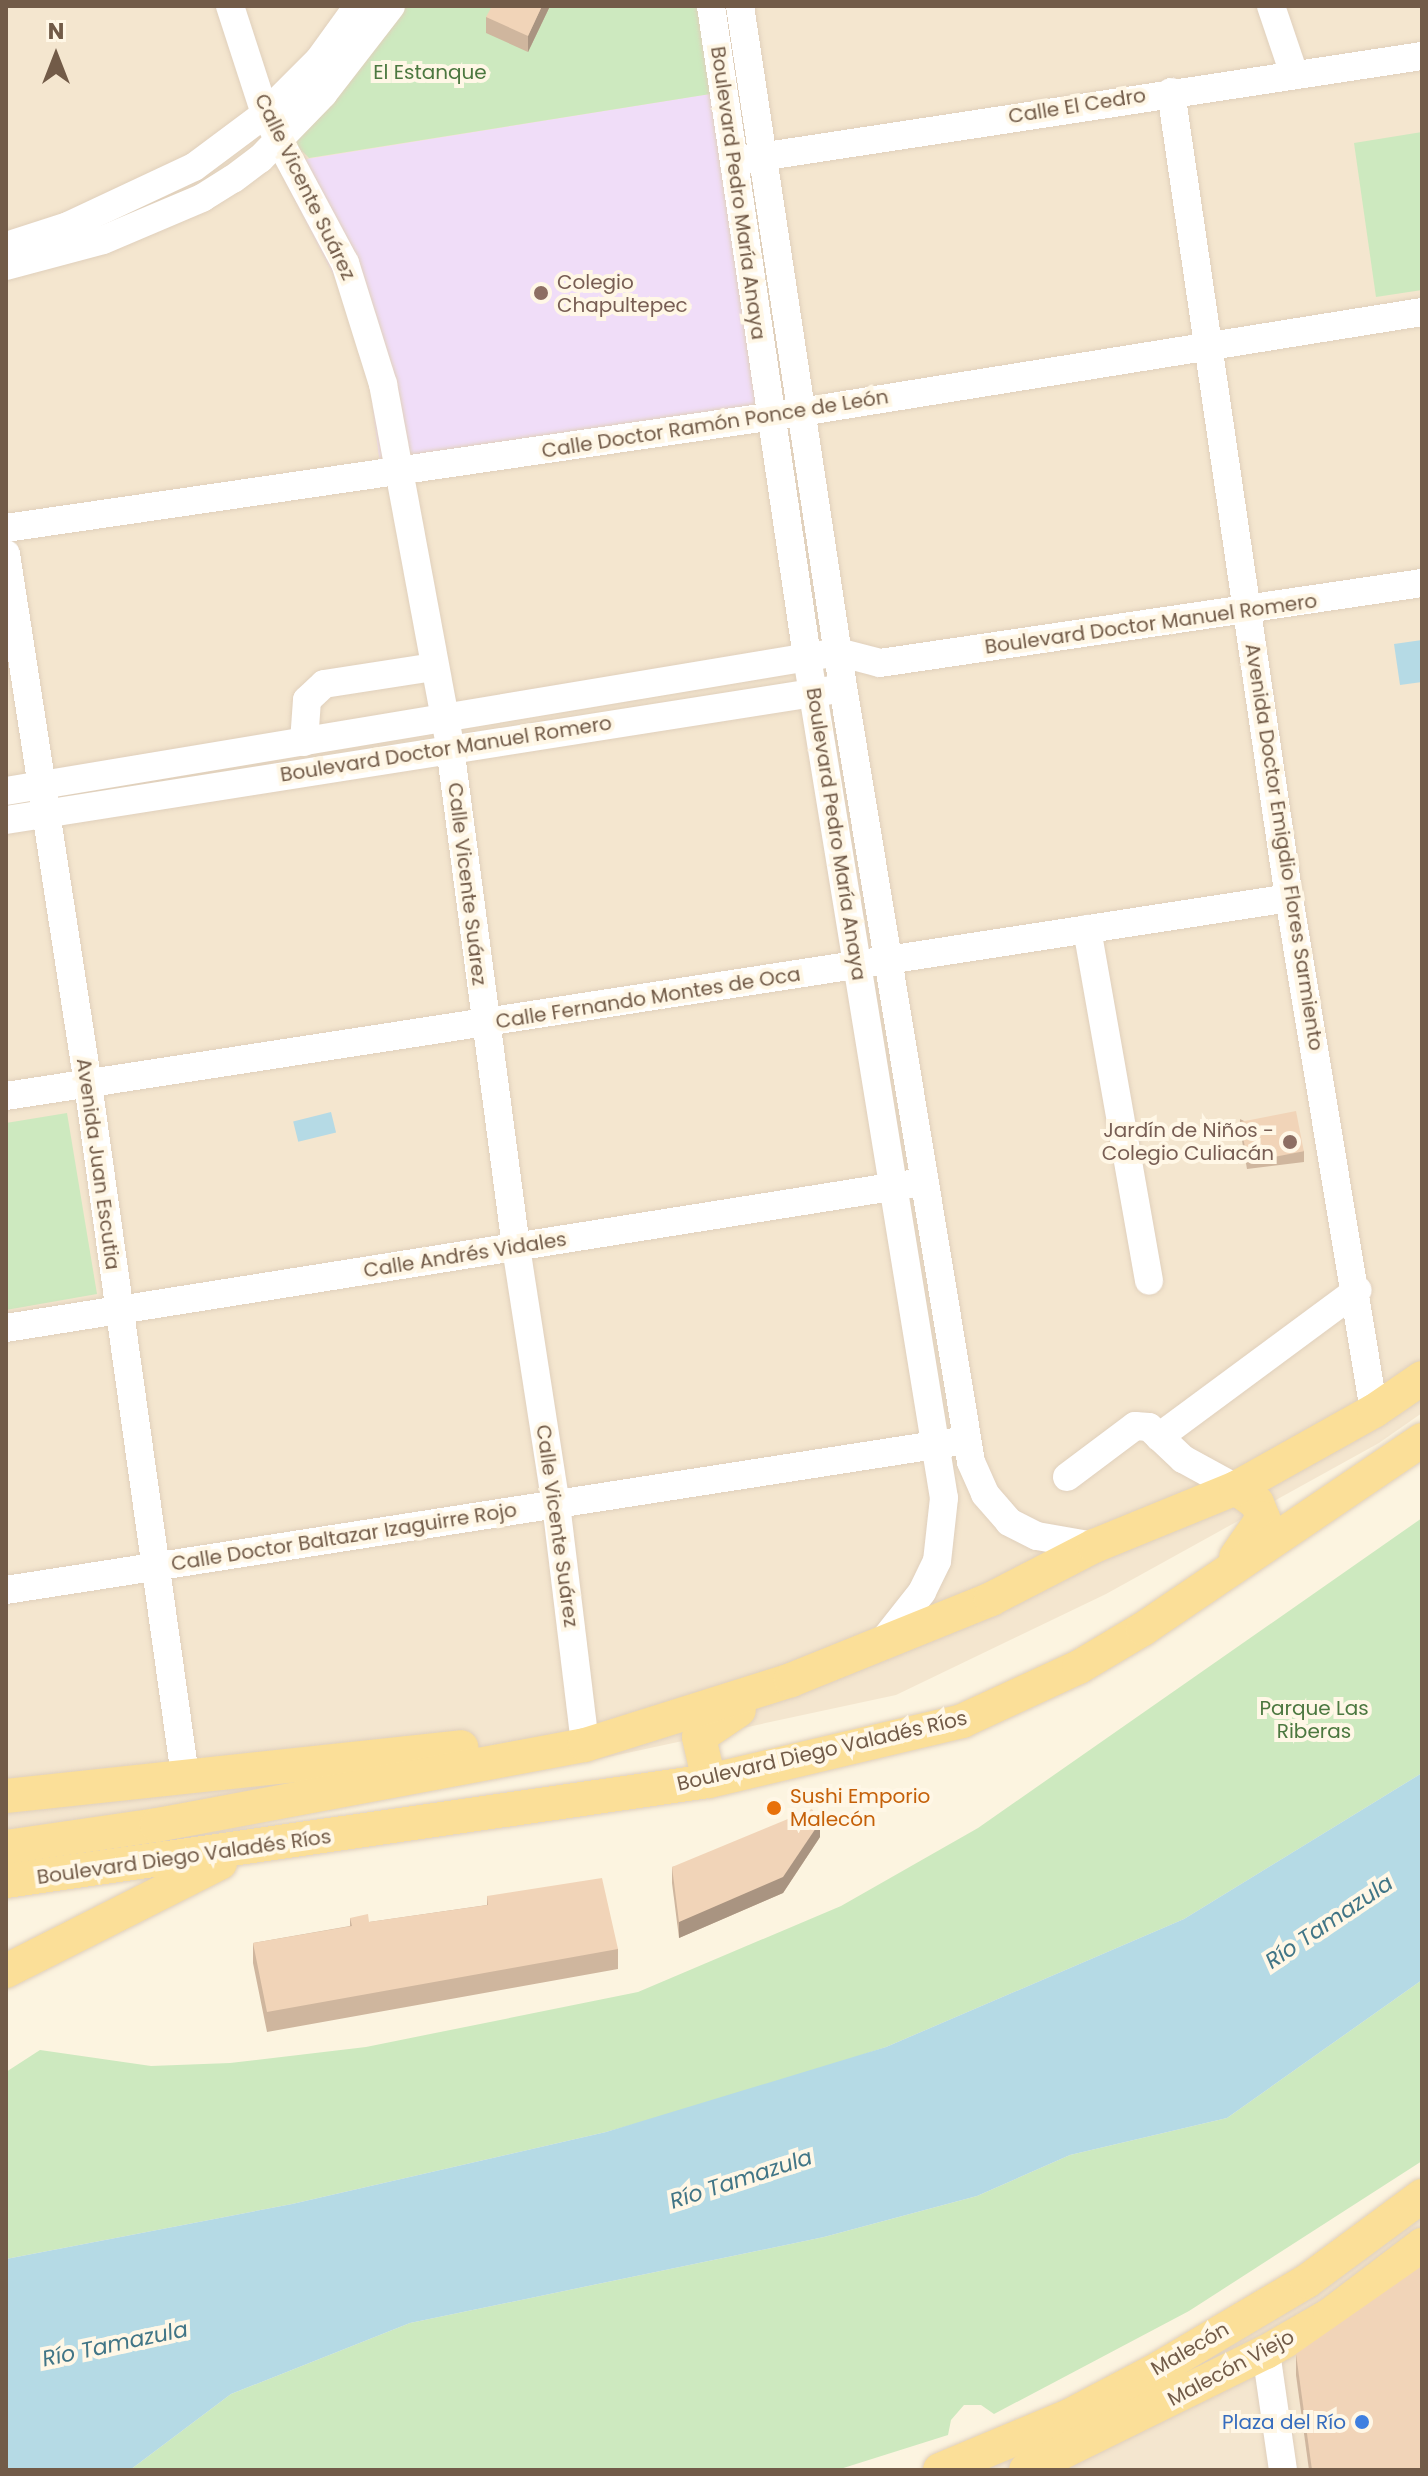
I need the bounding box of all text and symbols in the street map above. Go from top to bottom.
north arrow [16,16,96,96]
text: N [48,16,64,47]
street label: Boulevard Pedro María Anaya [706,45,770,341]
park label: El Estanque [373,60,487,84]
street label: Calle El Cedro [1007,83,1147,129]
street label: Calle Vicente Suárez [249,90,361,284]
place label: Colegio Chapultepec [557,270,688,317]
marker: Colegio Chapultepec [532,284,550,302]
street label: Calle Doctor Ramón Ponce de León [540,385,890,463]
street label: Boulevard Doctor Manuel Romero [983,589,1319,659]
street label: Avenida Doctor Emigdio Flores Sarmiento [1240,642,1328,1052]
street label: Boulevard Pedro María Anaya [801,686,871,982]
street label: Boulevard Doctor Manuel Romero [278,711,614,787]
street label: Calle Vicente Suárez [443,781,491,987]
street label: Calle Fernando Montes de Oca [494,962,802,1034]
street label: Avenida Juan Escutia [71,1057,125,1271]
place label: Jardín de Niños - Colegio Culiacán [1102,1118,1274,1165]
marker: Jardín de Niños - Colegio Culiacán [1281,1133,1299,1151]
street label: Calle Andrés Vidales [362,1227,568,1283]
street label: Calle Vicente Suárez [531,1423,583,1629]
street label: Calle Doctor Baltazar Izaguirre Rojo [169,1498,519,1576]
park label: Parque Las Riberas [1259,1696,1369,1743]
street label: Boulevard Diego Valadés Ríos [675,1706,969,1796]
place label: Sushi Emporio Malecón [790,1784,930,1831]
marker: Sushi Emporio Malecón [765,1799,783,1817]
street label: Boulevard Diego Valadés Ríos [35,1824,333,1890]
water label: Río Tamazula [1260,1870,1398,1974]
water label: Río Tamazula [666,2144,816,2214]
water label: Río Tamazula [40,2316,190,2372]
street label: Malecón [1147,2317,1233,2381]
street label: Malecón Viejo [1164,2325,1298,2411]
place label: Plaza del Río [1222,2410,1346,2434]
marker: Plaza del Río [1353,2413,1371,2431]

